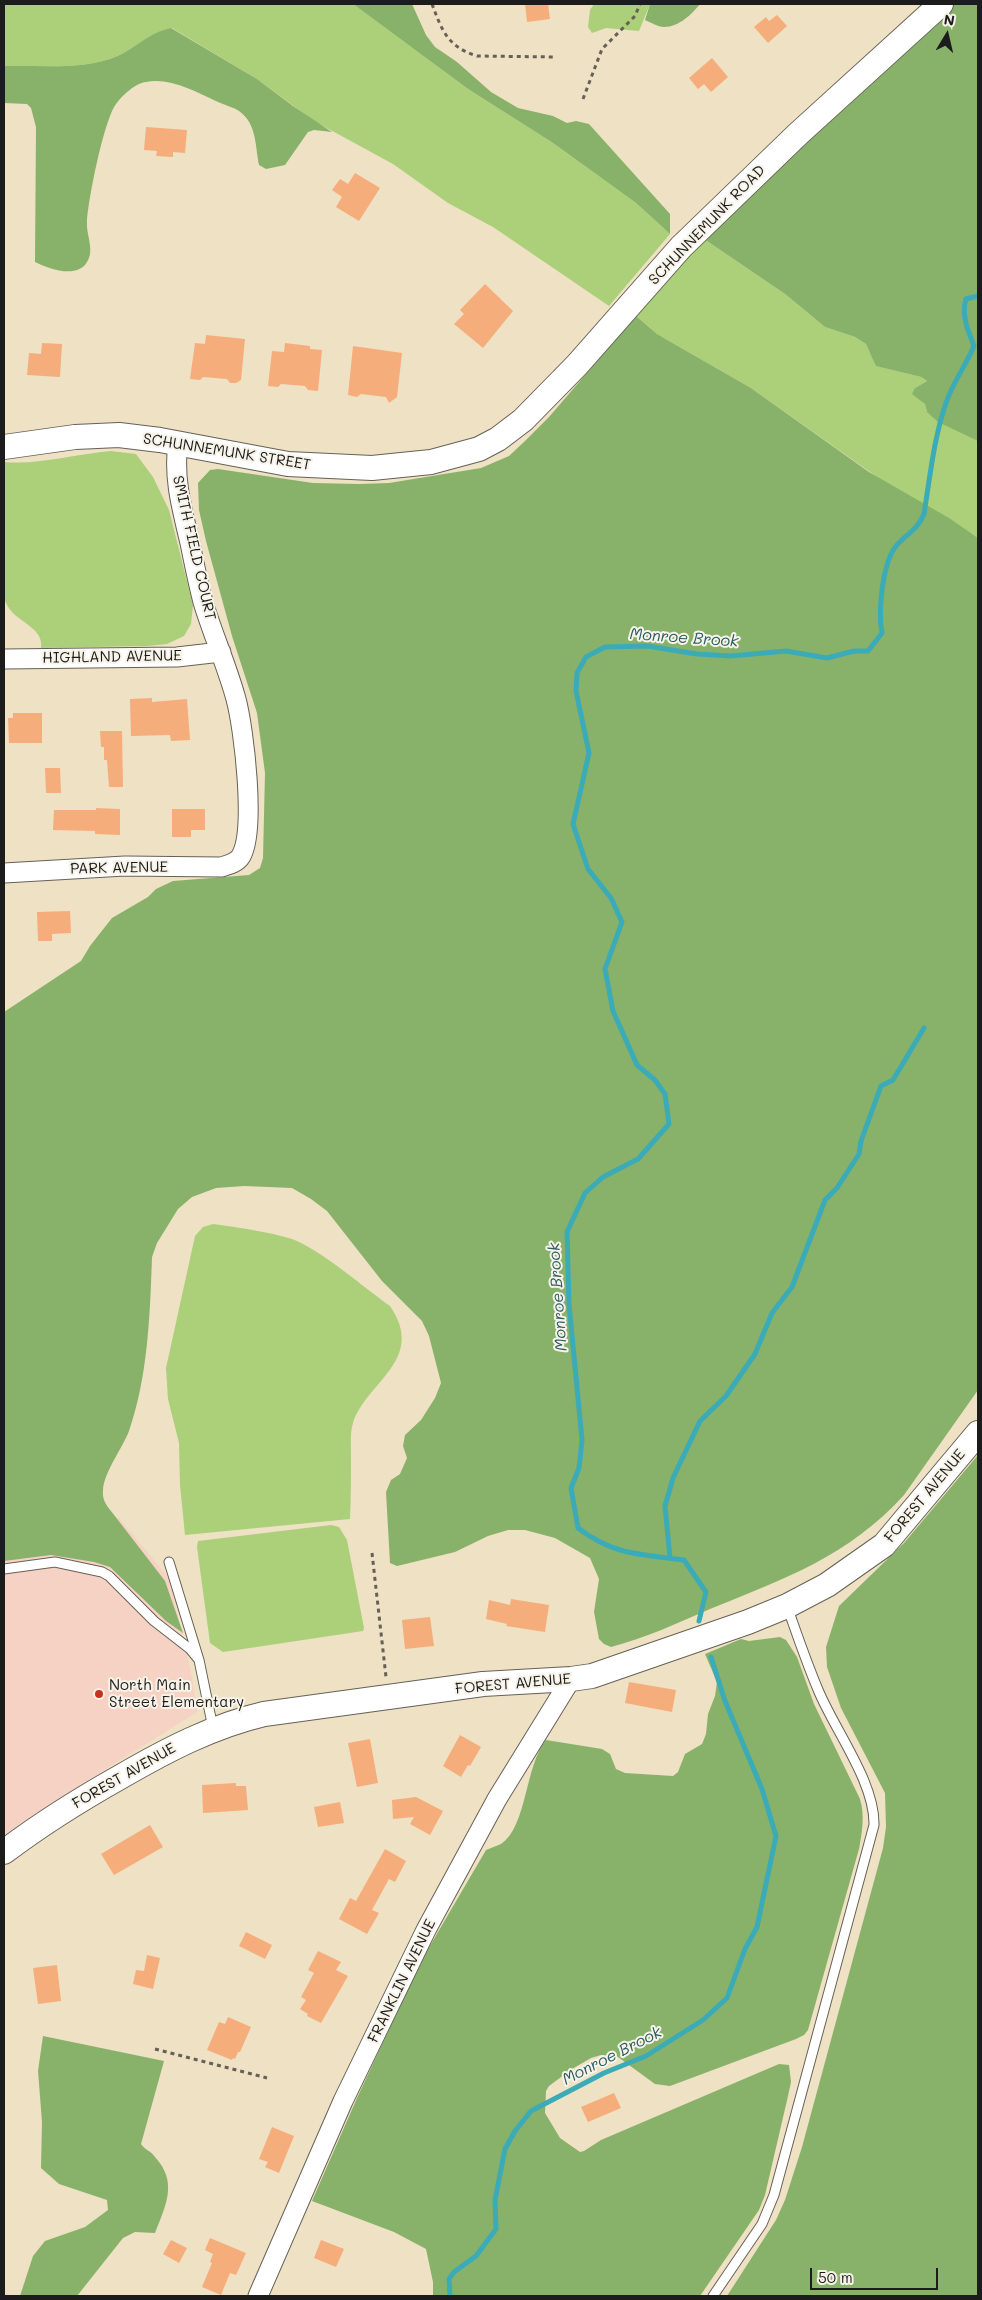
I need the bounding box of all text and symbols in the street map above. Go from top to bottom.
text: N [943,9,956,30]
north arrow [922,10,972,60]
street label: SCHUNNEMUNK ROAD [645,161,769,289]
street label: SCHUNNEMUNK STREET [142,430,312,474]
street label: SMITH FIELD COURT [169,474,219,622]
water label: Monroe Brook [629,625,739,651]
street label: HIGHLAND AVENUE [42,647,182,667]
street label: PARK AVENUE [70,858,168,878]
water label: Monroe Brook [545,1242,571,1352]
street label: FOREST AVENUE [881,1446,969,1546]
street label: FOREST AVENUE [454,1670,572,1698]
place label: North Main Street Elementary [109,1676,244,1711]
marker: North Main Street Elementary [93,1688,105,1700]
street label: FOREST AVENUE [69,1739,179,1813]
street label: FRANKLIN AVENUE [364,1916,440,2046]
water label: Monroe Brook [559,2023,665,2089]
scale bar [812,2258,940,2290]
text: 50 m [818,2267,853,2287]

